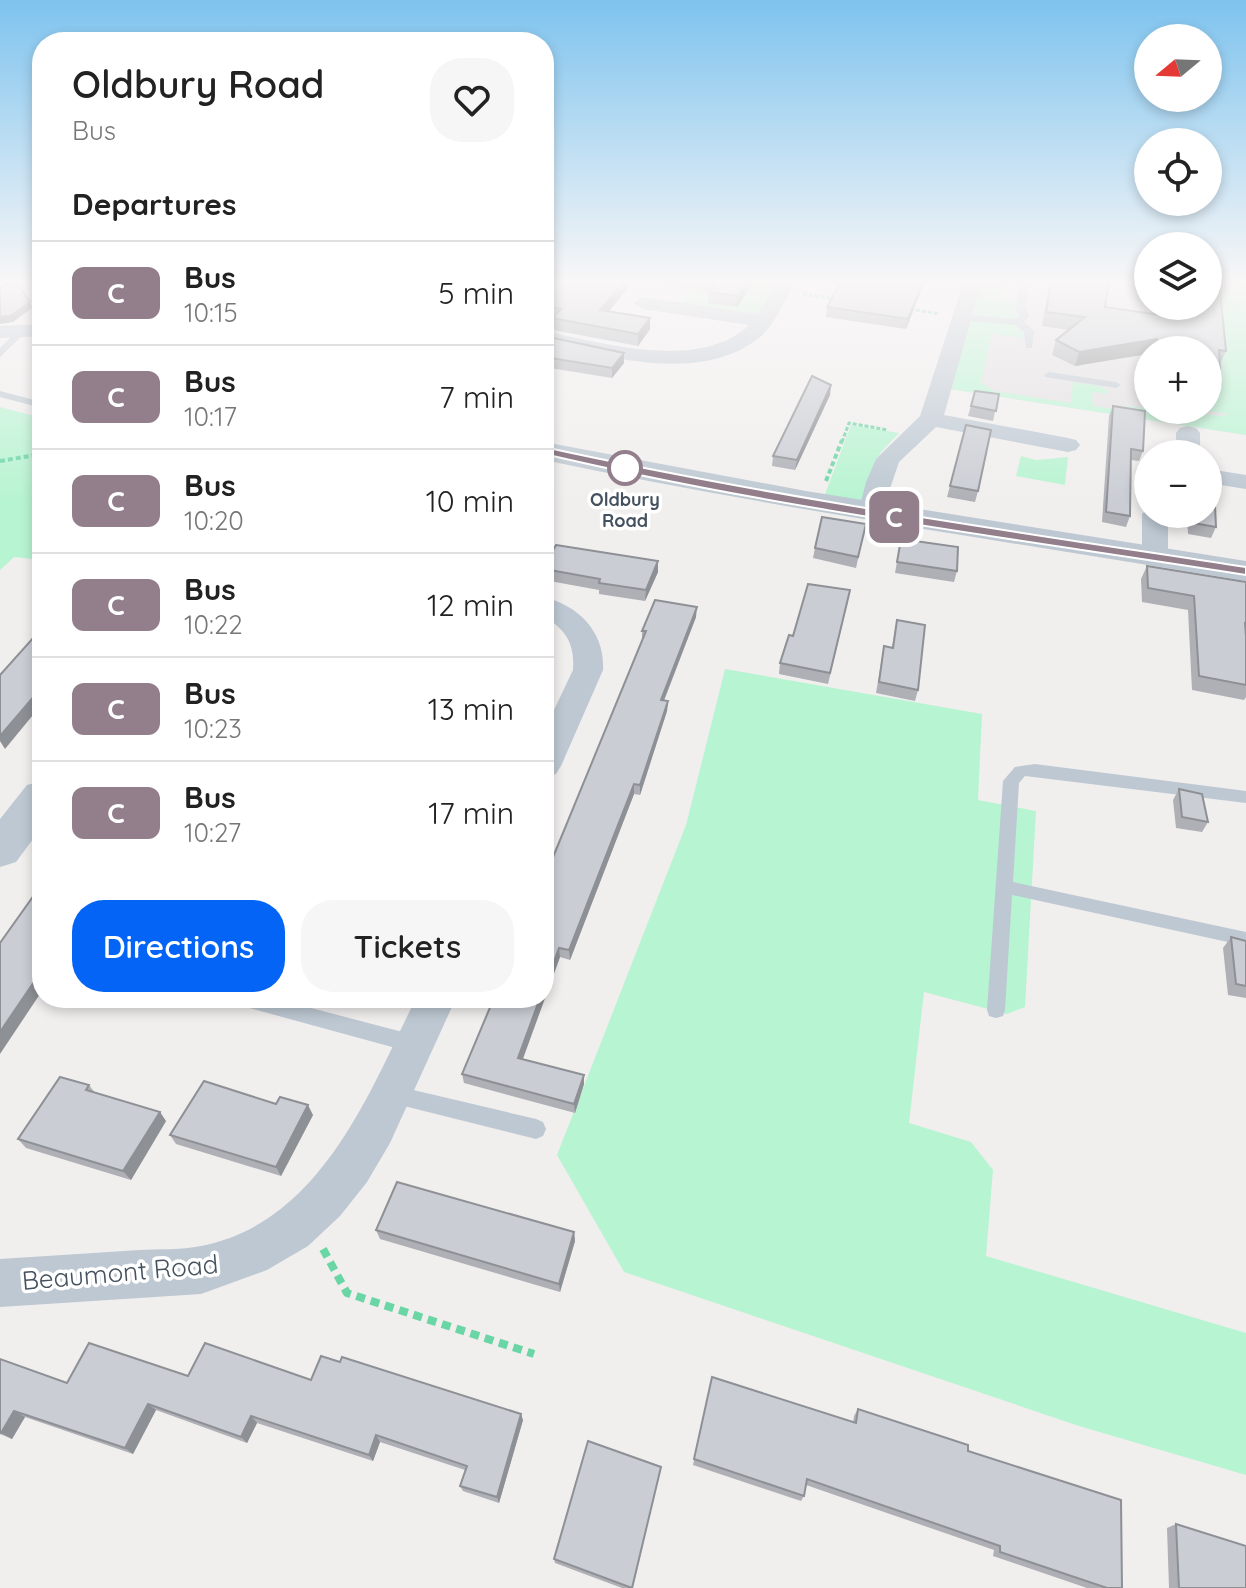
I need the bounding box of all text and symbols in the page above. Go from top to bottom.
north arrow [1134,24,1222,112]
map controls [1134,24,1222,528]
button: heart [430,58,514,142]
text: Oldbury Road [72,60,324,108]
text: Bus [72,114,116,147]
button: locate [1134,128,1222,216]
text: Departures [72,185,237,223]
button: layers [1134,232,1222,320]
text: Bus [184,258,236,296]
text: 5 min [438,274,514,312]
text: C [107,275,125,310]
text: 10:15 [184,296,238,329]
button: + [1134,336,1222,424]
text: Bus [184,362,236,400]
text: 7 min [439,378,514,416]
text: C [107,379,125,414]
text: 10:17 [184,400,237,433]
button: − [1134,440,1222,528]
marker: Oldbury Road [608,451,642,485]
text: Bus [184,466,236,504]
text: 10 min [426,482,514,520]
text: C [107,483,125,518]
place label: Oldbury Road [590,488,660,532]
line badge: C [868,491,920,543]
text: C [885,499,903,534]
text: 10:20 [184,504,244,537]
text: Bus [184,570,236,608]
text: 12 min [427,586,514,624]
text: C [107,587,125,622]
text: 10:22 [184,608,243,641]
text: Bus [184,674,236,712]
text: 13 min [428,690,514,728]
text: C [107,691,125,726]
text: 10:23 [184,712,242,745]
text: Bus [184,778,236,816]
text: 17 min [428,794,514,832]
text: C [107,795,125,830]
text: 10:27 [184,816,241,849]
button: Directions [72,900,285,992]
button: Tickets [301,900,514,992]
street label: Beaumont Road [21,1247,219,1297]

